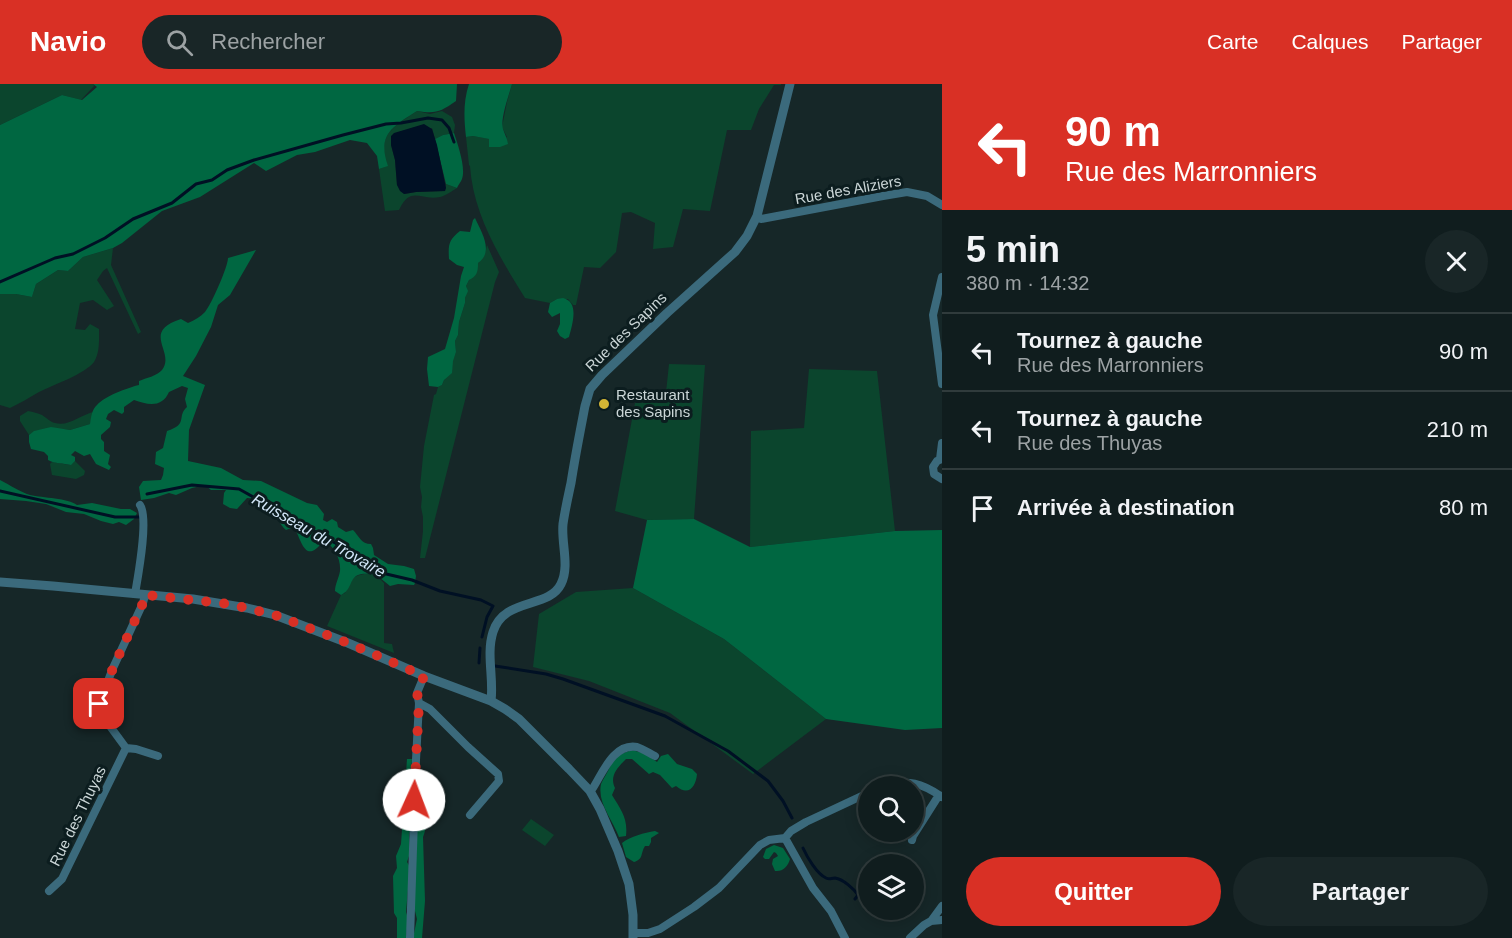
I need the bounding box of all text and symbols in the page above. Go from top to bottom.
search box [142,15,562,69]
text: Navio [30,26,106,57]
icon: search [163,26,196,59]
text: Rechercher [211,29,325,54]
text: Carte [1207,30,1258,53]
text: Calques [1291,30,1368,53]
text: Partager [1401,30,1482,53]
icon: left [966,108,1044,186]
text: 90 m [1065,108,1161,155]
text: Rue des Marronniers [1065,157,1317,187]
street label: Rue des Aliziers [793,172,902,207]
text: 5 min [966,229,1060,270]
button: close [1425,230,1488,293]
text: 380 m · 14:32 [966,272,1089,294]
street label: Rue des Sapins [582,289,670,375]
text: Tournez à gauche [1017,328,1202,353]
icon: left [966,336,999,369]
text: 90 m [1439,339,1488,364]
text: Rue des Marronniers [1017,354,1204,376]
place label: Restaurant des Sapins [616,386,690,420]
marker: Restaurant des Sapins [597,397,611,411]
text: Tournez à gauche [1017,406,1202,431]
icon: left [966,414,999,447]
text: 210 m [1427,417,1488,442]
text: Rue des Thuyas [1017,432,1162,454]
water label: Ruisseau du Trovaire [249,490,388,581]
icon: arrive [966,492,999,525]
text: Arrivée à destination [1017,495,1235,520]
text: 80 m [1439,495,1488,520]
pin [73,678,124,729]
icon: arrive [82,687,115,720]
street label: Rue des Thuyas [46,763,109,868]
position arrow [382,768,446,832]
map controls [858,776,924,920]
button: search [858,776,924,842]
button: layers [858,854,924,920]
button: Quitter [966,857,1221,926]
button: Partager [1233,857,1488,926]

